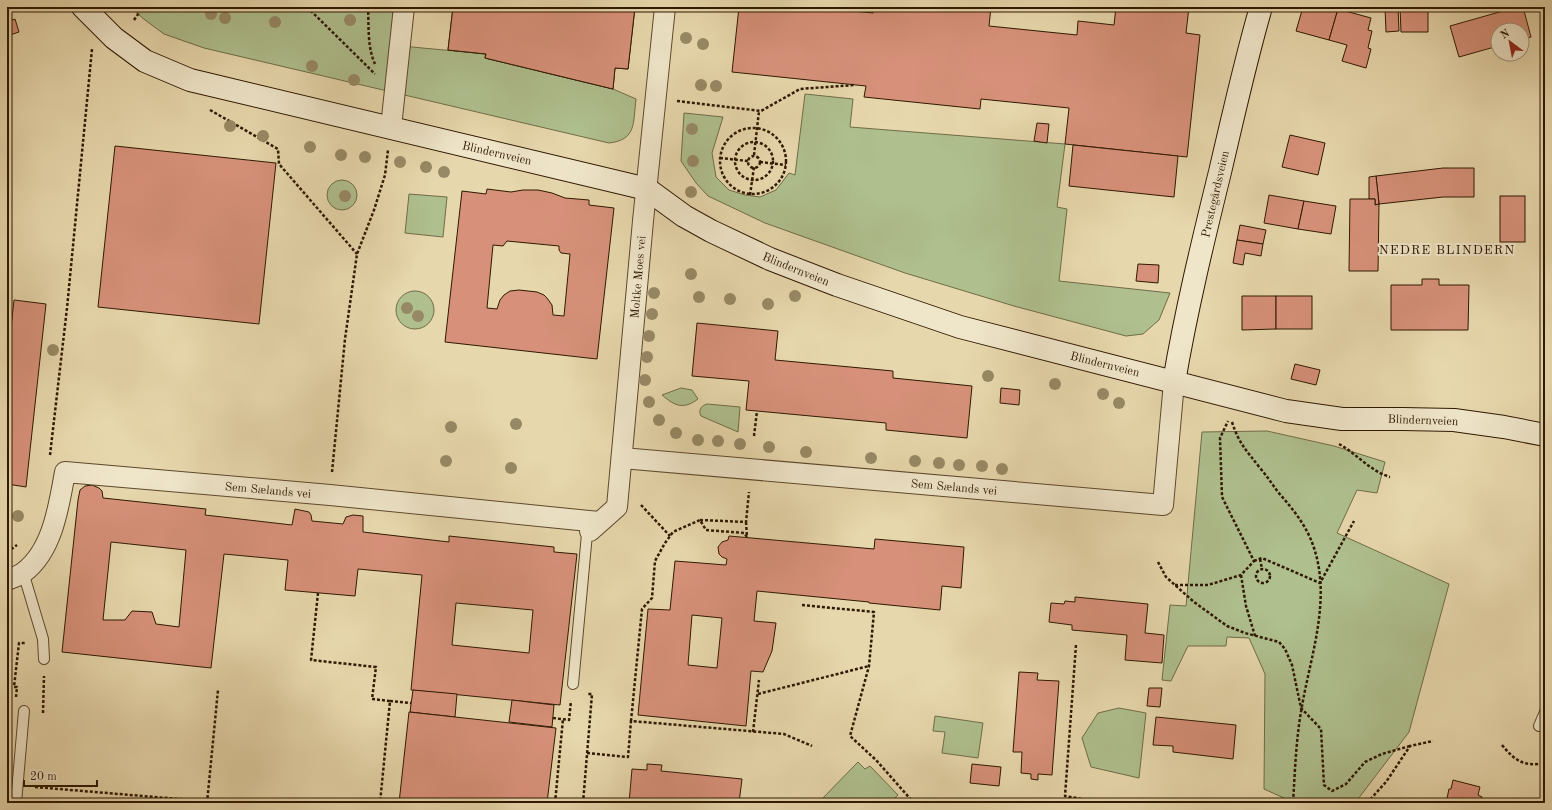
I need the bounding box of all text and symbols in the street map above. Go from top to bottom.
north arrow [1490,22,1530,62]
text: N [1499,28,1512,42]
street label: Blindernveien [461,140,533,168]
street label: Prestegårdsveien [1200,149,1232,239]
street label: Moltke Moes vei [629,235,649,319]
district label: NEDRE BLINDERN [1379,244,1515,257]
street label: Blindernveien [760,251,831,289]
street label: Blindernveien [1069,351,1141,380]
street label: Blindernveien [1387,414,1459,428]
street label: Sem Sælands vei [910,478,998,498]
street label: Sem Sælands vei [224,481,312,501]
scale bar [24,762,97,788]
text: 20 m [30,771,57,783]

